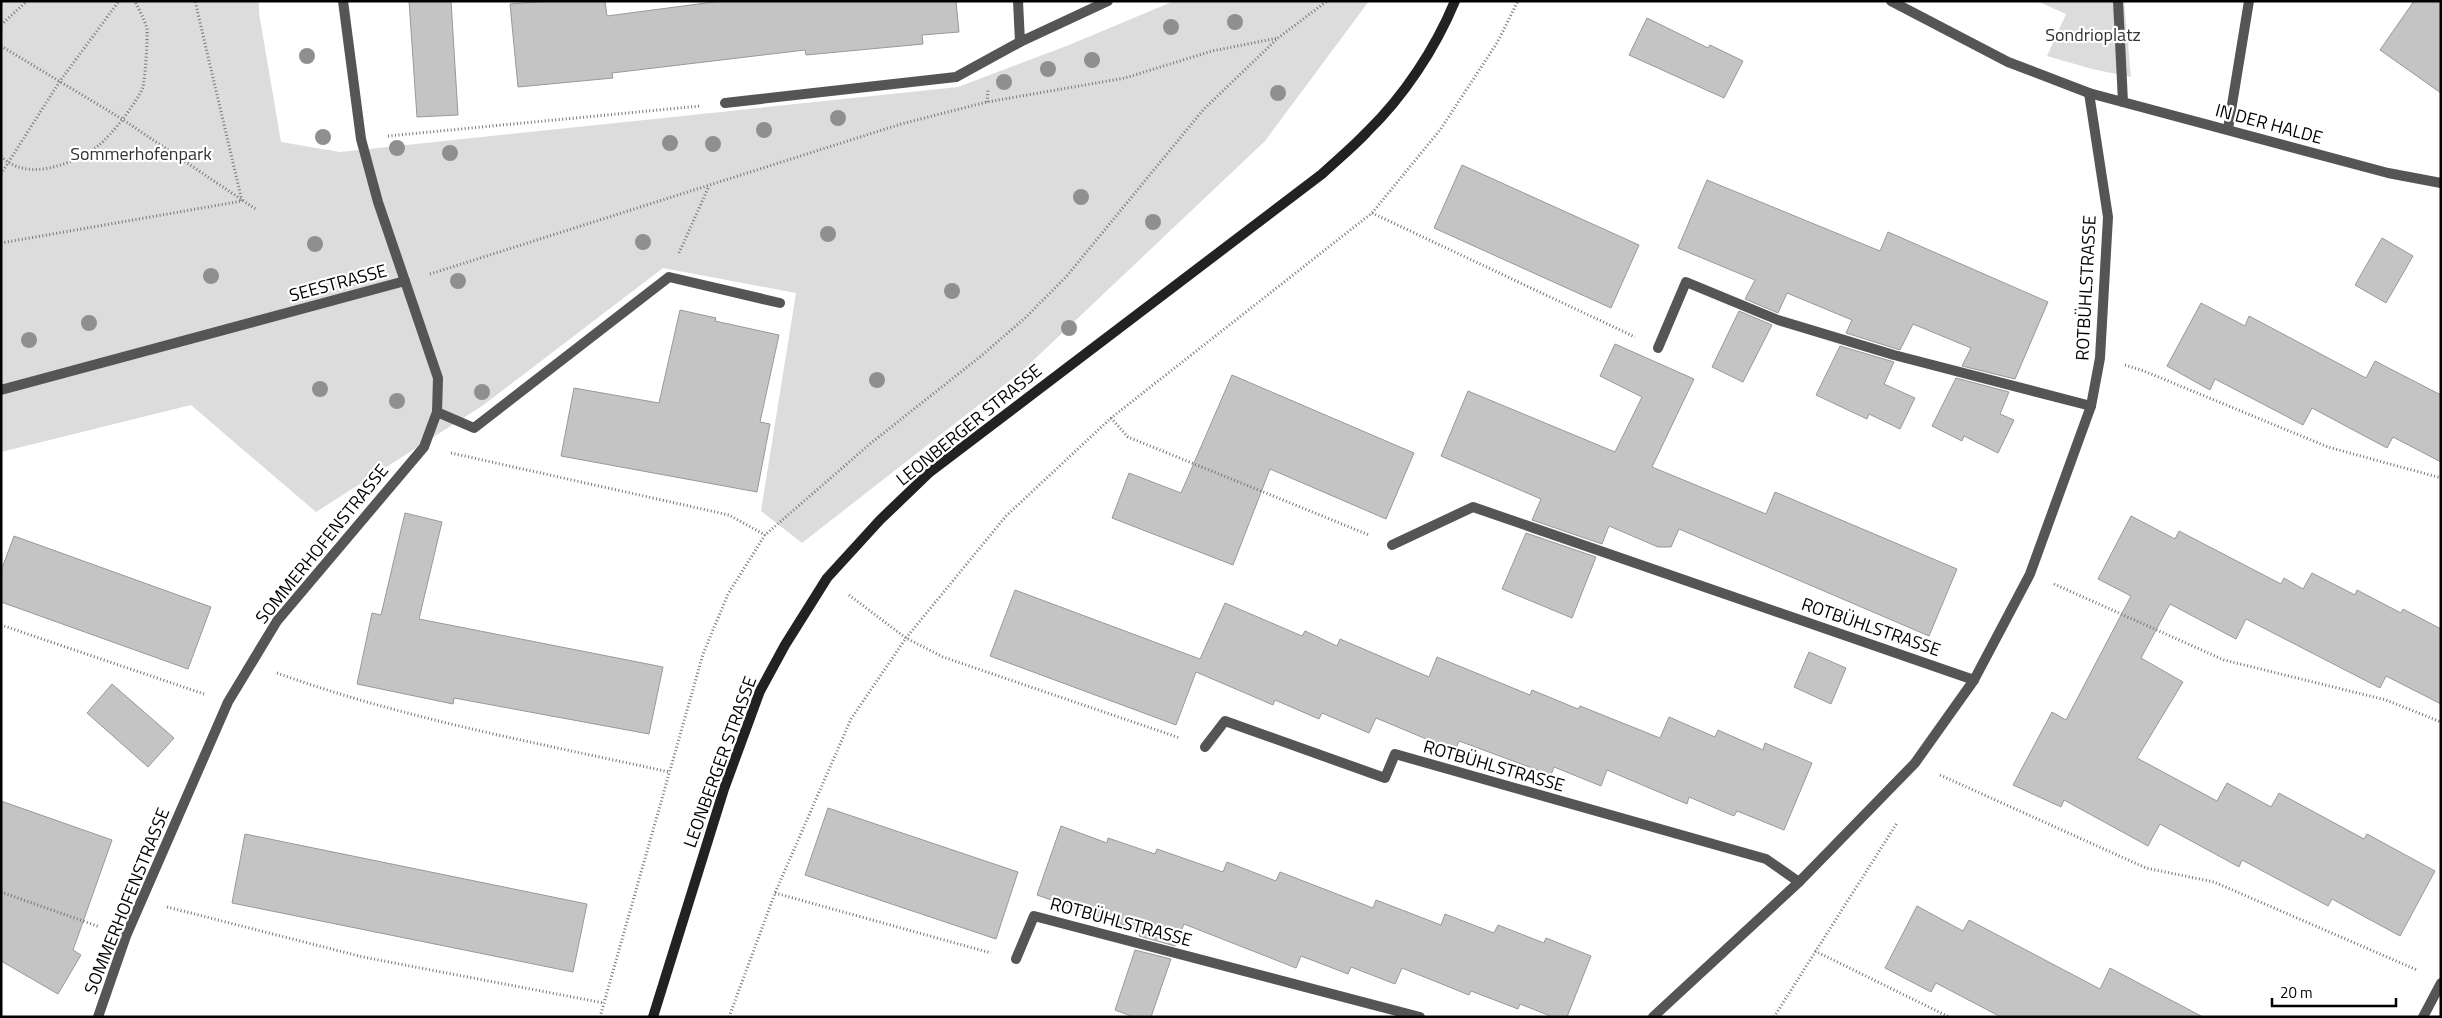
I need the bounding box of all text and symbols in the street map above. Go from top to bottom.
park label: Sondrioplatz [2045,21,2141,48]
street label: IN DER HALDE [2212,96,2326,151]
park label: Sommerhofenpark [70,140,212,167]
street label: ROTBÜHLSTRASSE [2068,214,2103,361]
street label: SEESTRASSE [286,257,390,308]
street label: LEONBERGER STRASSE [890,357,1048,492]
street label: SOMMERHOFENSTRASSE [249,458,395,629]
street label: ROTBÜHLSTRASSE [1798,590,1945,663]
street label: LEONBERGER STRASSE [676,672,763,851]
street label: ROTBÜHLSTRASSE [1420,732,1568,799]
street label: SOMMERHOFENSTRASSE [77,804,176,998]
street label: ROTBÜHLSTRASSE [1047,890,1195,953]
scale bar [2272,976,2396,1008]
text: 20 m [2280,981,2313,1004]

